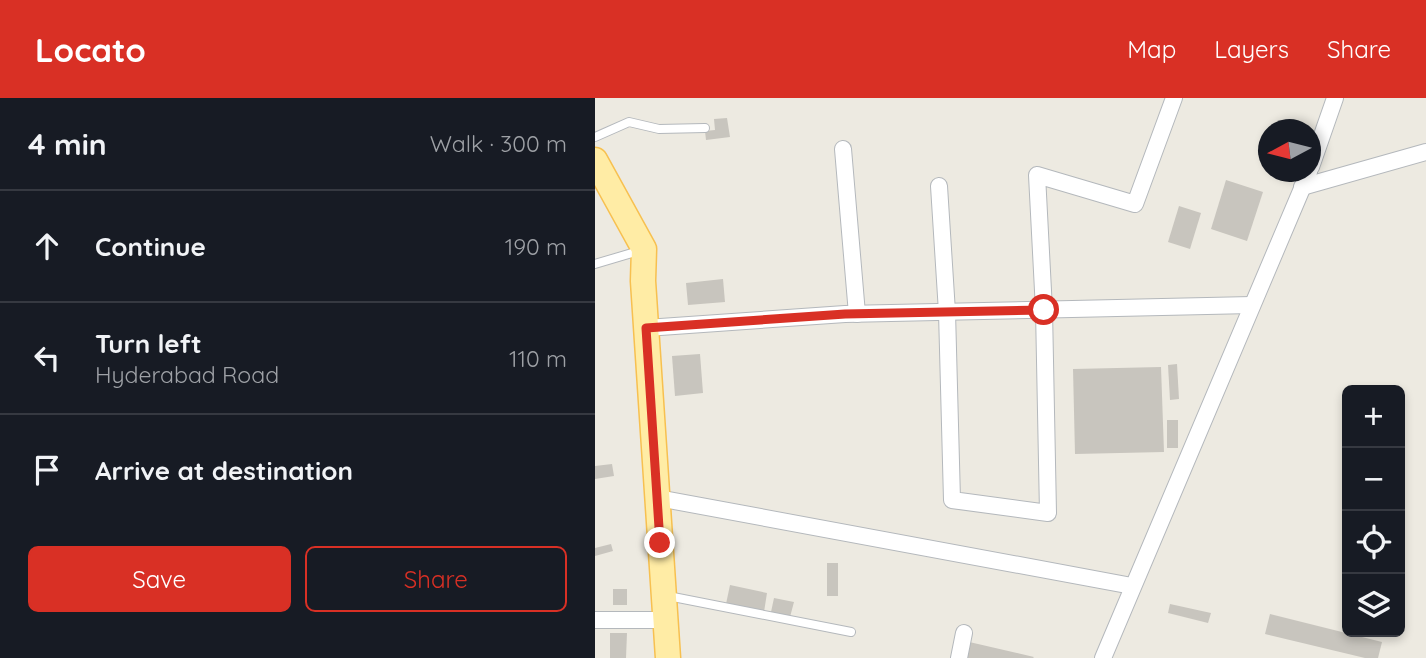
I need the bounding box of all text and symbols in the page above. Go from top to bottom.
text: Locato [35,29,146,70]
text: Map [1127,34,1176,64]
text: Layers [1214,34,1289,64]
text: Share [1327,34,1391,64]
north arrow [1258,119,1321,182]
text: 4 min [28,125,107,163]
text: Walk · 300 m [430,129,567,158]
icon: ahead [28,227,66,265]
text: Continue [95,230,206,263]
text: 190 m [505,232,567,261]
route start [1028,294,1059,325]
text: Turn left [95,327,202,360]
icon: left [28,339,66,377]
text: 110 m [509,344,567,373]
text: Hyderabad Road [95,360,279,389]
map controls [1342,385,1405,637]
button: + [1342,385,1405,448]
button: − [1342,448,1405,511]
icon: arrive [28,451,66,489]
text: Arrive at destination [95,454,353,487]
button: locate [1342,511,1405,574]
route end [644,527,675,558]
button: Save [28,546,291,612]
button: Share [305,546,567,612]
button: layers [1342,574,1405,637]

